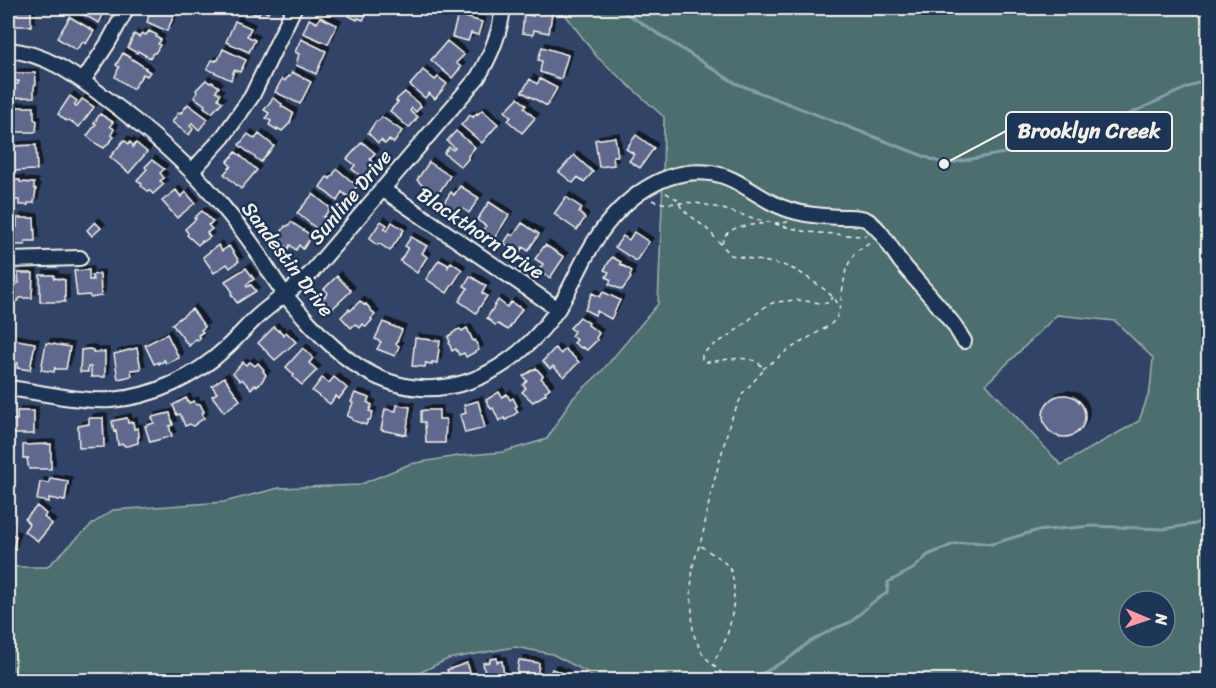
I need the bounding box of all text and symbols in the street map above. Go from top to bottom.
callout: Brooklyn Creek [1006,112,1172,151]
text: Brooklyn Creek [1018,112,1161,150]
street label: Sunline Drive [300,142,401,253]
street label: Blackthorn Drive [410,178,552,289]
street label: Sandestin Drive [232,194,343,325]
north arrow [1117,589,1177,649]
text: N [1147,612,1176,626]

